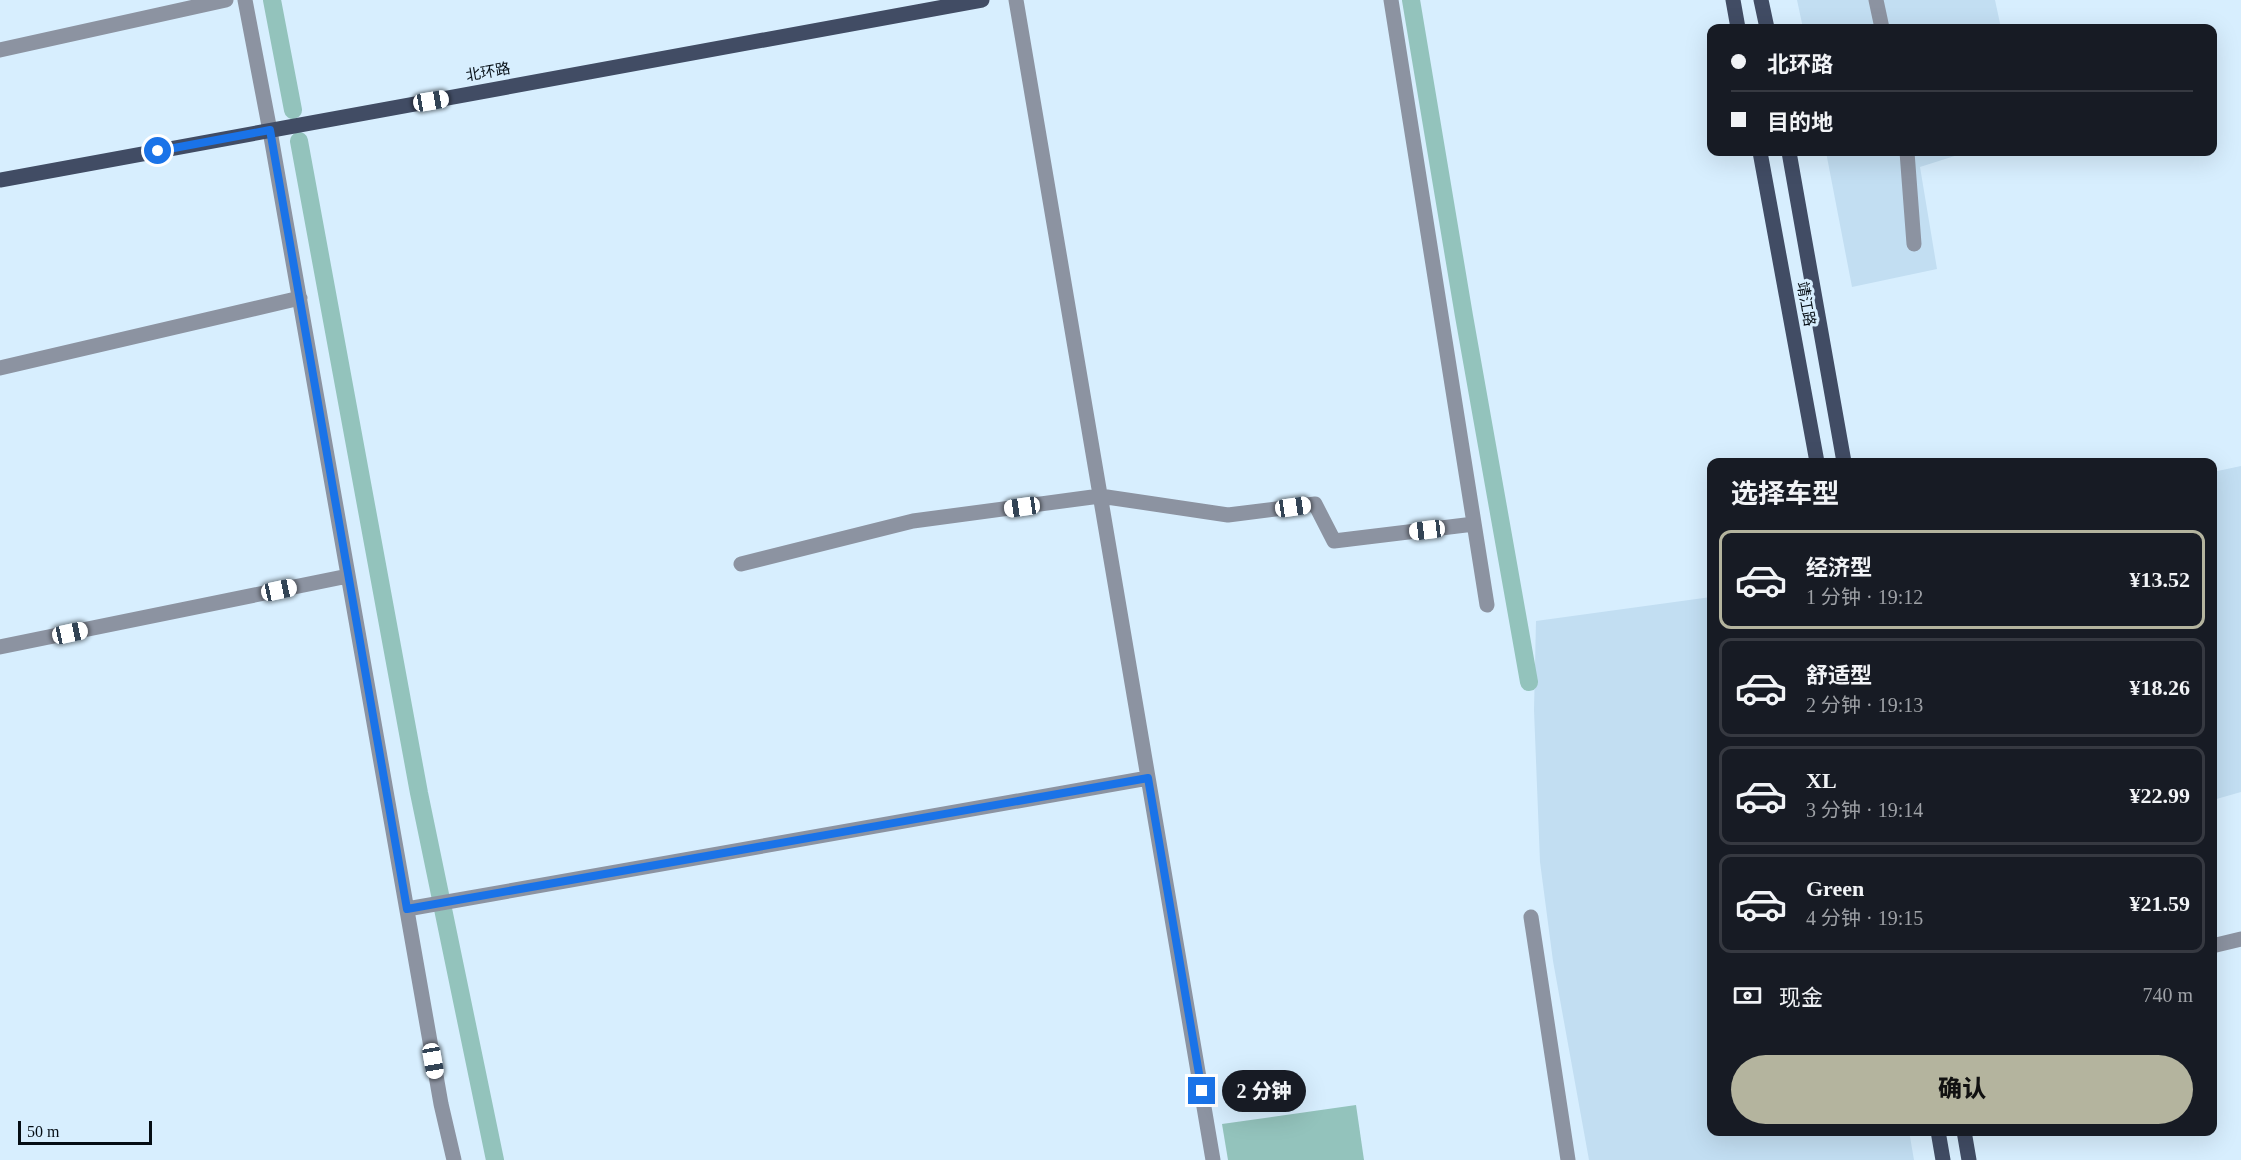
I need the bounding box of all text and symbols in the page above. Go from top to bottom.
text: 北环路 [1767,52,1833,77]
street label: 北环路 [464,59,512,84]
car [412,89,450,113]
text: 目的地 [1767,110,1833,135]
route start [144,137,171,164]
street label: 靖江路 [1794,280,1818,328]
text: 选择车型 [1731,479,1839,509]
car [1003,496,1041,518]
car [1274,496,1312,518]
car [1408,519,1446,541]
icon: car [1734,553,1788,607]
text: 经济型 [1806,555,1872,580]
text: ¥13.52 [2130,567,2190,592]
car [260,577,298,603]
text: 1 分钟 · 19:12 [1806,586,1923,608]
car [51,620,89,646]
icon: car [1734,661,1788,715]
text: 舒适型 [1806,663,1872,688]
text: ¥18.26 [2130,675,2190,700]
text: 2 分钟 · 19:13 [1806,694,1923,716]
text: XL [1806,768,1837,793]
icon: car [1734,769,1788,823]
text: ¥22.99 [2130,783,2190,808]
text: 3 分钟 · 19:14 [1806,799,1923,821]
text: Green [1806,876,1864,901]
icon: car [1734,877,1788,931]
text: ¥21.59 [2130,891,2190,916]
text: 4 分钟 · 19:15 [1806,907,1923,929]
icon: cash [1731,979,1764,1012]
text: 740 m [2142,984,2193,1006]
text: 现金 [1779,985,1823,1010]
car [421,1042,445,1080]
button: 确认 [1731,1055,2193,1124]
callout: 2 分钟 [1223,1070,1307,1112]
route end [1188,1077,1215,1104]
text: 2 分钟 [1237,1080,1292,1102]
scale bar [18,1118,152,1146]
text: 50 m [27,1123,59,1140]

